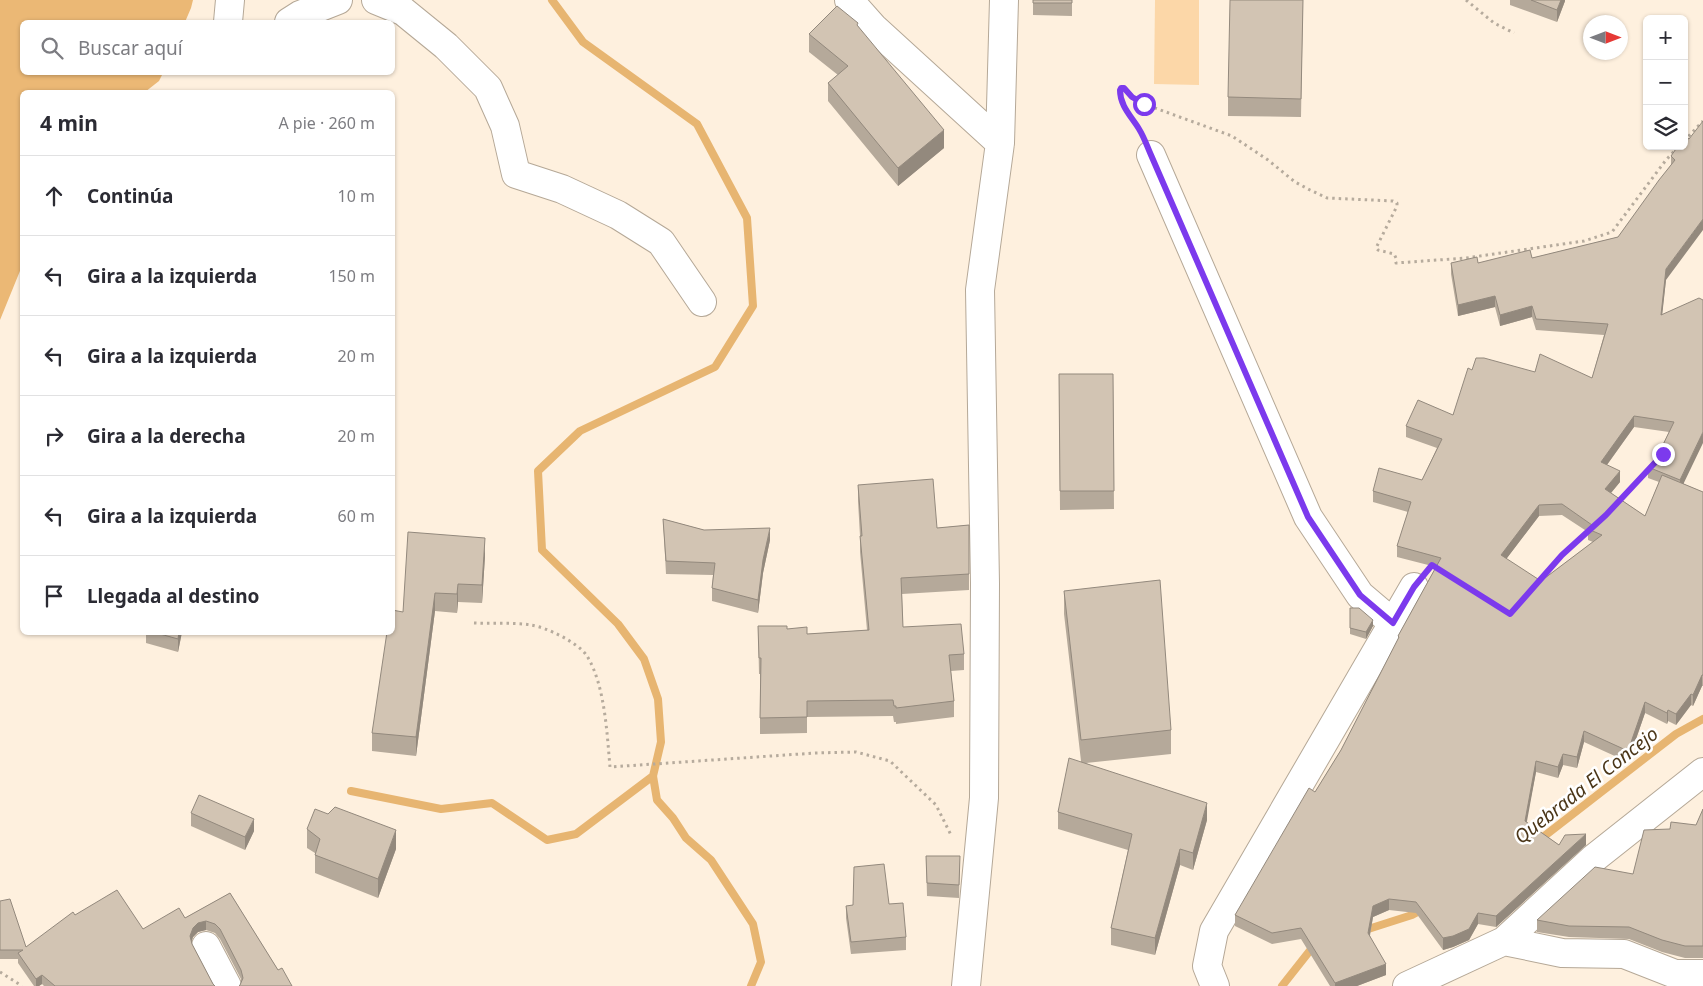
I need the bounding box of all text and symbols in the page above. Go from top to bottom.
north arrow [1583,15,1628,60]
map controls [1643,15,1688,150]
button: + [1643,15,1688,60]
search box [20,20,395,75]
icon: search [38,34,66,62]
text: Buscar aquí [78,35,183,61]
button: − [1643,60,1688,105]
route start [1133,93,1156,116]
button: layers [1643,105,1688,150]
text: 4 min [40,109,98,137]
text: A pie · 260 m [278,112,375,134]
icon: ahead [40,182,68,210]
text: Continúa [87,183,173,209]
text: 10 m [338,185,375,207]
icon: left [40,262,68,290]
text: Gira a la izquierda [87,263,257,289]
text: 150 m [328,265,375,287]
icon: left [40,342,68,370]
text: Gira a la izquierda [87,343,257,369]
text: 20 m [338,345,375,367]
icon: right [40,422,68,450]
text: Gira a la derecha [87,423,246,449]
text: 20 m [338,425,375,447]
route end [1652,443,1675,466]
icon: left [40,502,68,530]
text: Gira a la izquierda [87,503,257,529]
text: 60 m [338,505,375,527]
icon: arrive [40,582,68,610]
text: Llegada al destino [87,583,259,609]
water label: Quebrada El Concejo [1509,721,1663,849]

